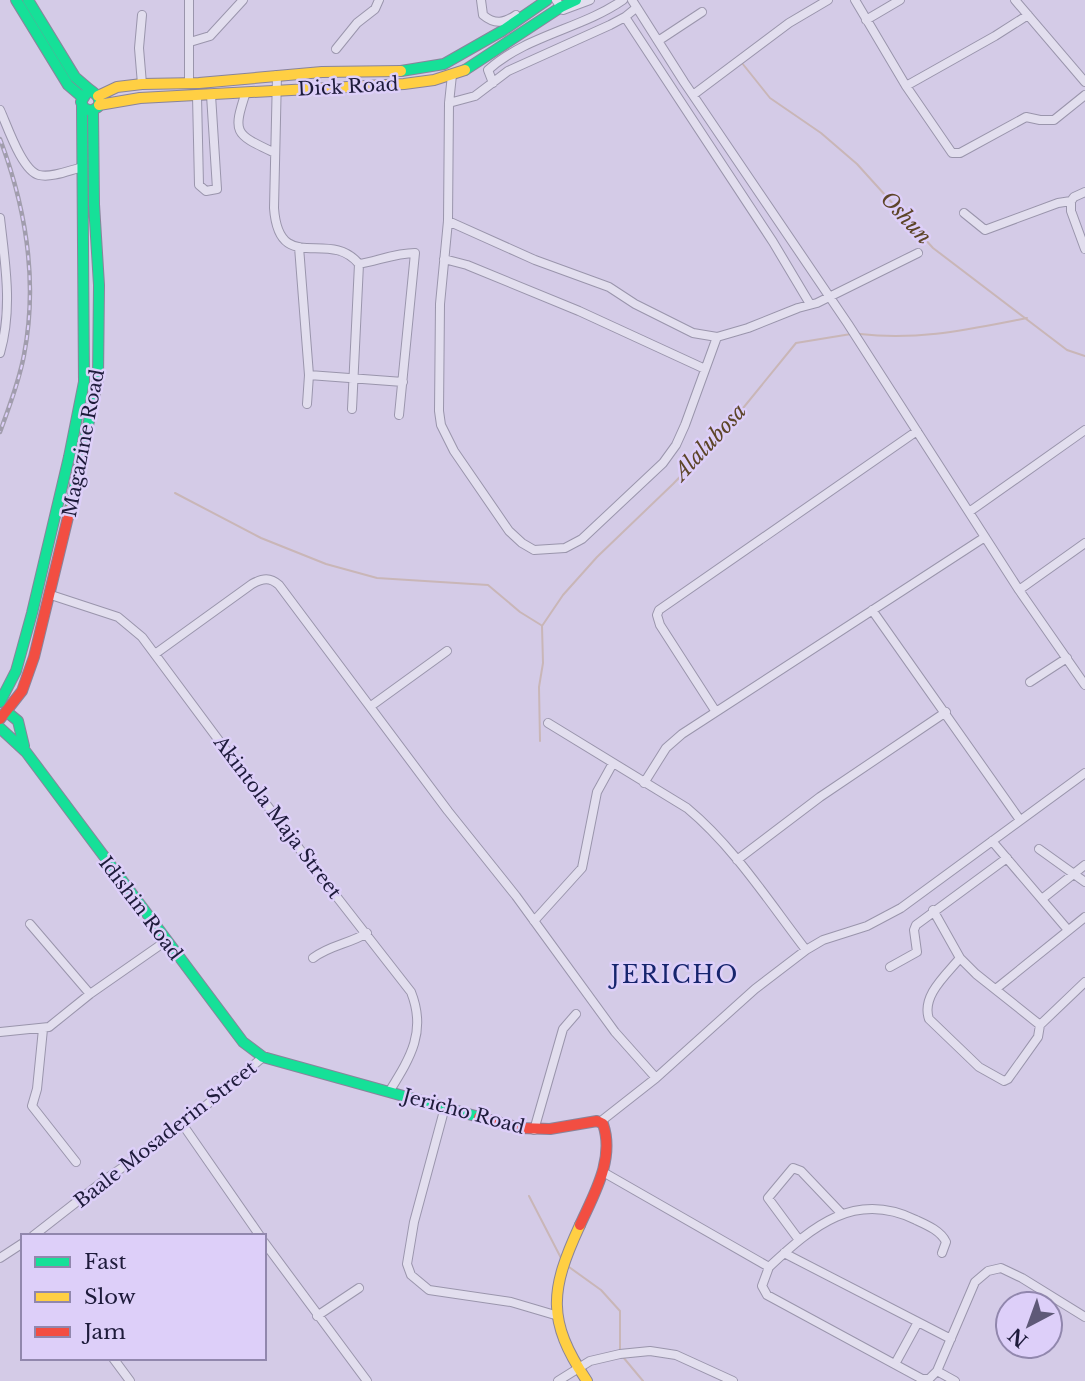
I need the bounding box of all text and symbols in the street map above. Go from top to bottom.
street label: Dick Road [297,72,399,101]
water label: Oshun [875,186,937,250]
street label: Magazine Road [58,367,109,519]
water label: Alalubosa [666,398,752,488]
street label: Akintola Maja Street [208,731,347,904]
street label: Idishin Road [94,852,187,965]
district label: JERICHO [608,961,739,989]
street label: Baale Mosaderin Street [70,1056,262,1213]
street label: Jericho Road [398,1083,527,1139]
legend [21,1234,266,1360]
text: Fast [84,1249,126,1275]
text: Slow [84,1284,136,1310]
north arrow [994,1290,1064,1360]
text: Jam [81,1319,126,1345]
text: N [1004,1323,1032,1352]

